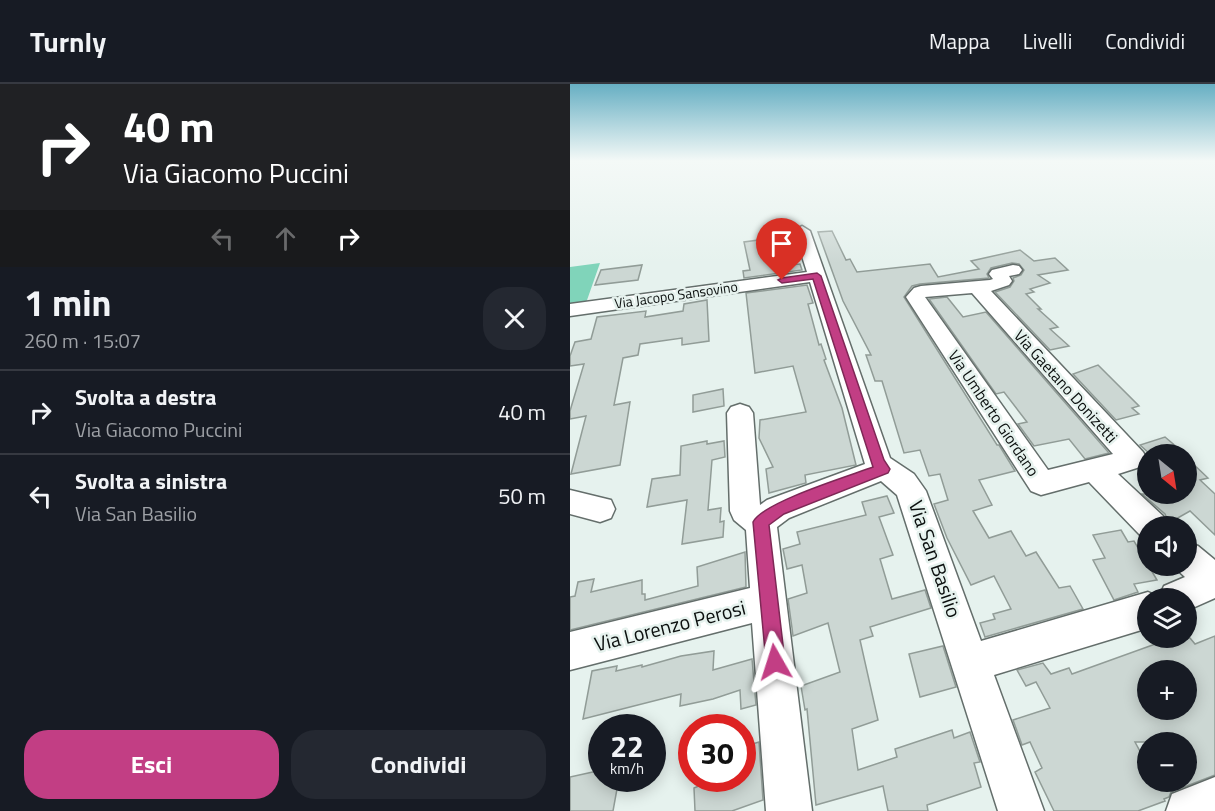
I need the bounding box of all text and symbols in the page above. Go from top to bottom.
text: Turnly [30,20,106,63]
text: Mappa [929,25,990,57]
text: Livelli [1023,25,1072,57]
text: Condividi [1105,25,1185,57]
text: 40 m [123,94,215,158]
icon: right [24,108,102,186]
text: Via Giacomo Puccini [123,152,349,193]
pin [756,218,807,280]
icon: left [206,222,239,255]
icon: ahead [269,222,302,255]
icon: right [332,222,365,255]
icon: arrive [765,227,798,260]
text: 1 min [24,275,111,330]
street label: Via Jacopo Sansovino [613,275,739,314]
button: close [483,287,546,350]
street label: Via Gaetano Donizetti [1008,324,1124,448]
text: 260 m · 15:07 [24,325,141,356]
street label: Via Umberto Giordano [943,345,1045,481]
text: Svolta a destra [75,380,217,414]
text: 40 m [498,395,546,429]
icon: right [24,396,57,429]
text: Via Giacomo Puccini [75,414,242,445]
north arrow [1137,444,1197,504]
map controls [1137,444,1197,792]
text: Svolta a sinistra [75,464,227,498]
text: 50 m [498,479,546,513]
icon: left [24,480,57,513]
street label: Via San Basilio [901,496,970,622]
text: Via San Basilio [75,498,197,529]
button: sound [1137,516,1197,576]
button: layers [1137,588,1197,648]
street label: Via Lorenzo Perosi [591,592,749,659]
position arrow [743,630,807,694]
button: + [1137,660,1197,720]
speed limit sign: 30 [678,714,756,792]
text: 22 [610,723,644,769]
button: Esci [24,730,279,799]
button: Condividi [291,730,546,799]
button: − [1137,732,1197,792]
text: km/h [610,757,644,780]

